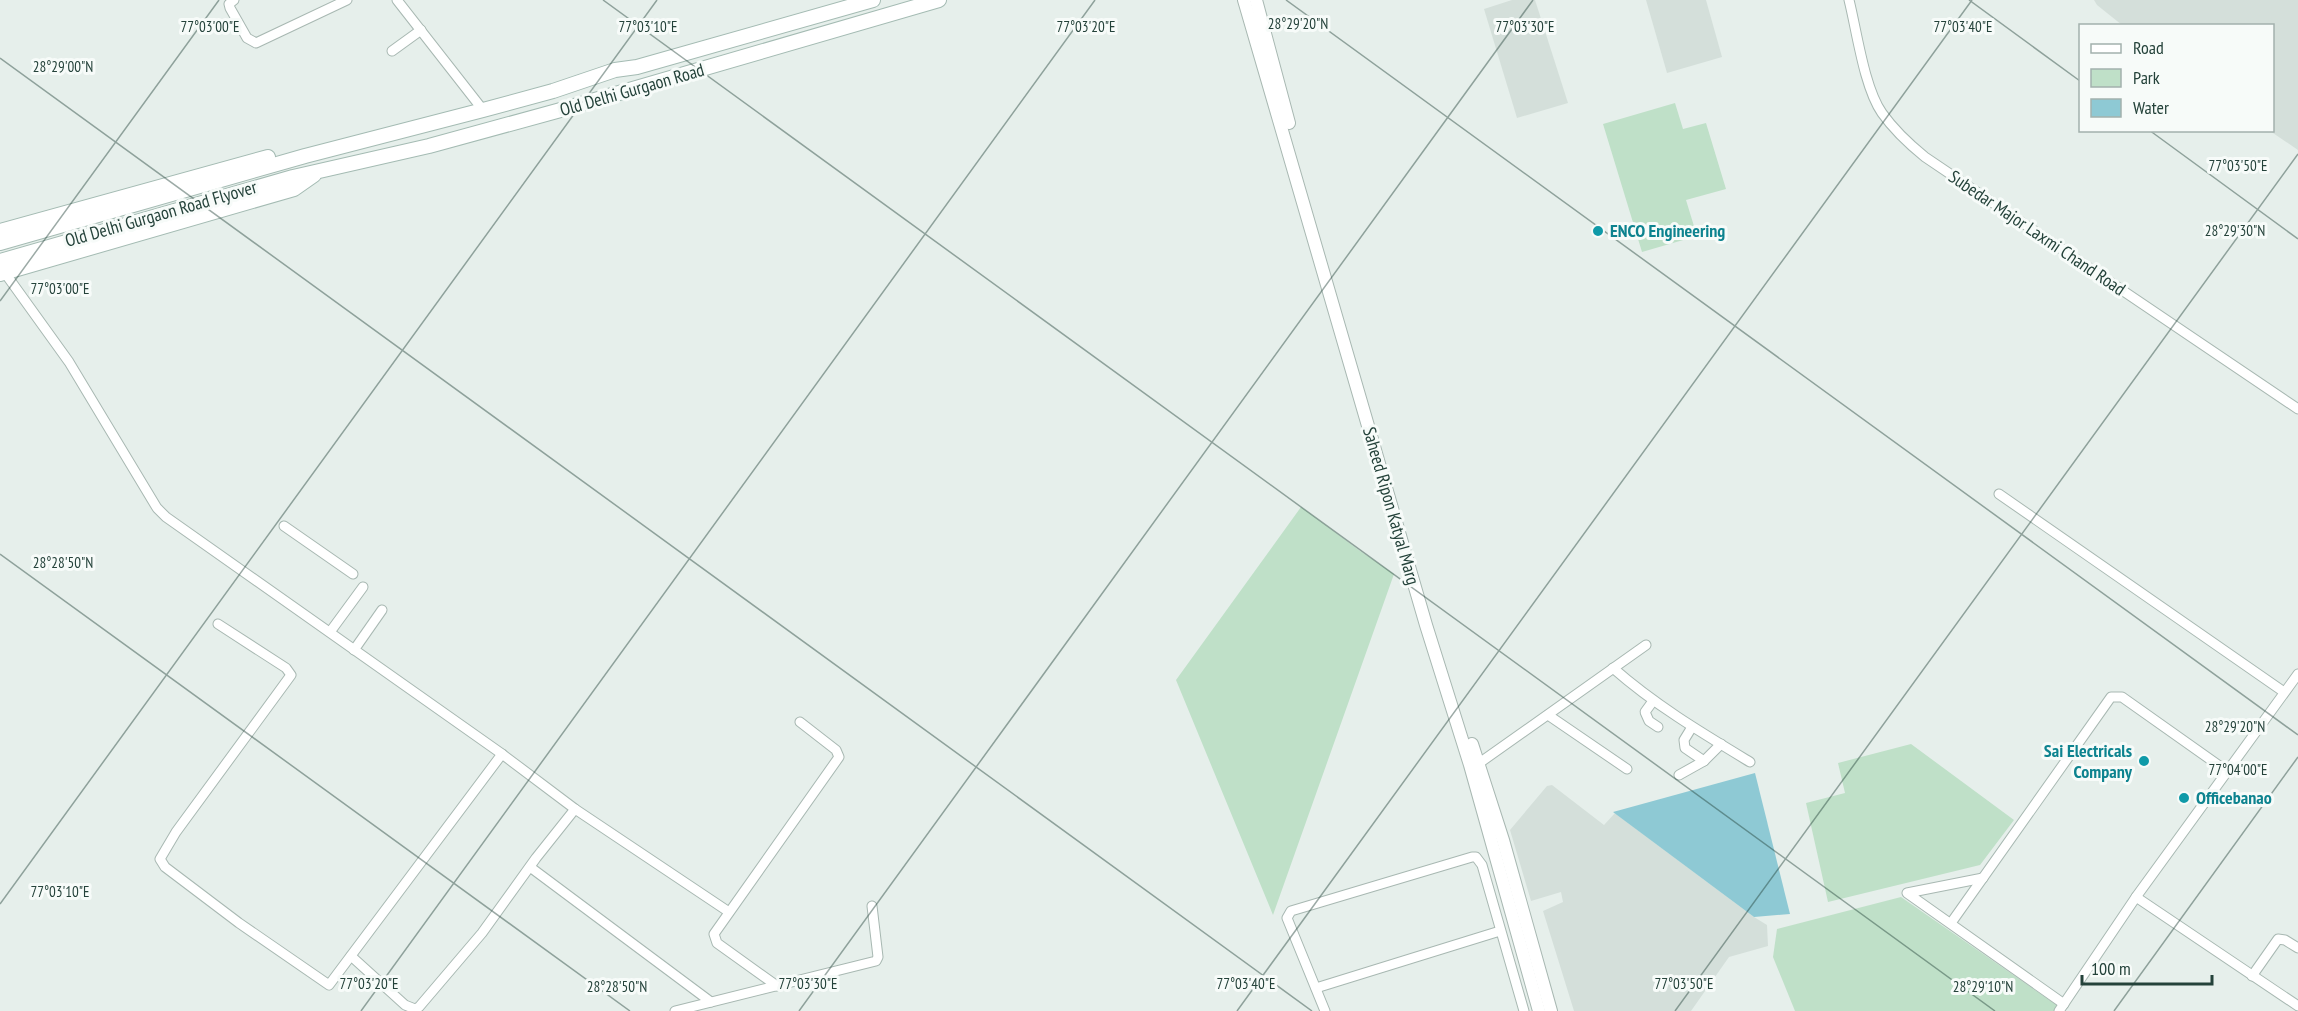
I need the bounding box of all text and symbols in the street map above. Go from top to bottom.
text: 28°29'20"N [1268,14,1328,33]
text: 77°03'00"E [180,17,240,36]
text: 77°03'10"E [618,17,678,36]
text: 77°03'20"E [1056,17,1116,36]
text: 77°03'30"E [1495,17,1555,36]
text: 77°03'40"E [1933,17,1993,36]
legend [2079,24,2274,132]
text: Road [2133,36,2164,59]
text: 28°29'00"N [33,57,93,76]
street label: Old Delhi Gurgaon Road [557,58,707,121]
text: Park [2133,66,2160,89]
text: Water [2133,96,2169,119]
text: 77°03'50"E [2208,156,2268,175]
street label: Subedar Major Laxmi Chand Road [1944,165,2130,300]
street label: Old Delhi Gurgaon Road Flyover [62,175,259,252]
place label: ENCO Engineering [1610,219,1725,242]
text: 28°29'30"N [2205,221,2265,240]
marker: ENCO Engineering [1591,224,1605,238]
text: 77°03'00"E [30,279,90,298]
street label: Saheed Ripon Katyal Marg [1358,424,1425,587]
text: 28°28'50"N [33,553,93,572]
text: 28°29'20"N [2205,717,2265,736]
place label: Sai Electricals Company [2044,739,2133,783]
marker: Sai Electricals Company [2137,754,2151,768]
text: 77°04'00"E [2208,760,2268,779]
place label: Officebanao [2196,786,2272,809]
marker: Officebanao [2177,791,2191,805]
text: 77°03'10"E [30,882,90,901]
scale bar [2082,948,2212,986]
text: 100 m [2091,957,2131,980]
text: 77°03'20"E [339,974,399,993]
text: 77°03'30"E [778,974,838,993]
text: 77°03'40"E [1216,974,1276,993]
text: 77°03'50"E [1654,974,1714,993]
text: 28°28'50"N [587,977,647,996]
text: 28°29'10"N [1953,977,2013,996]

